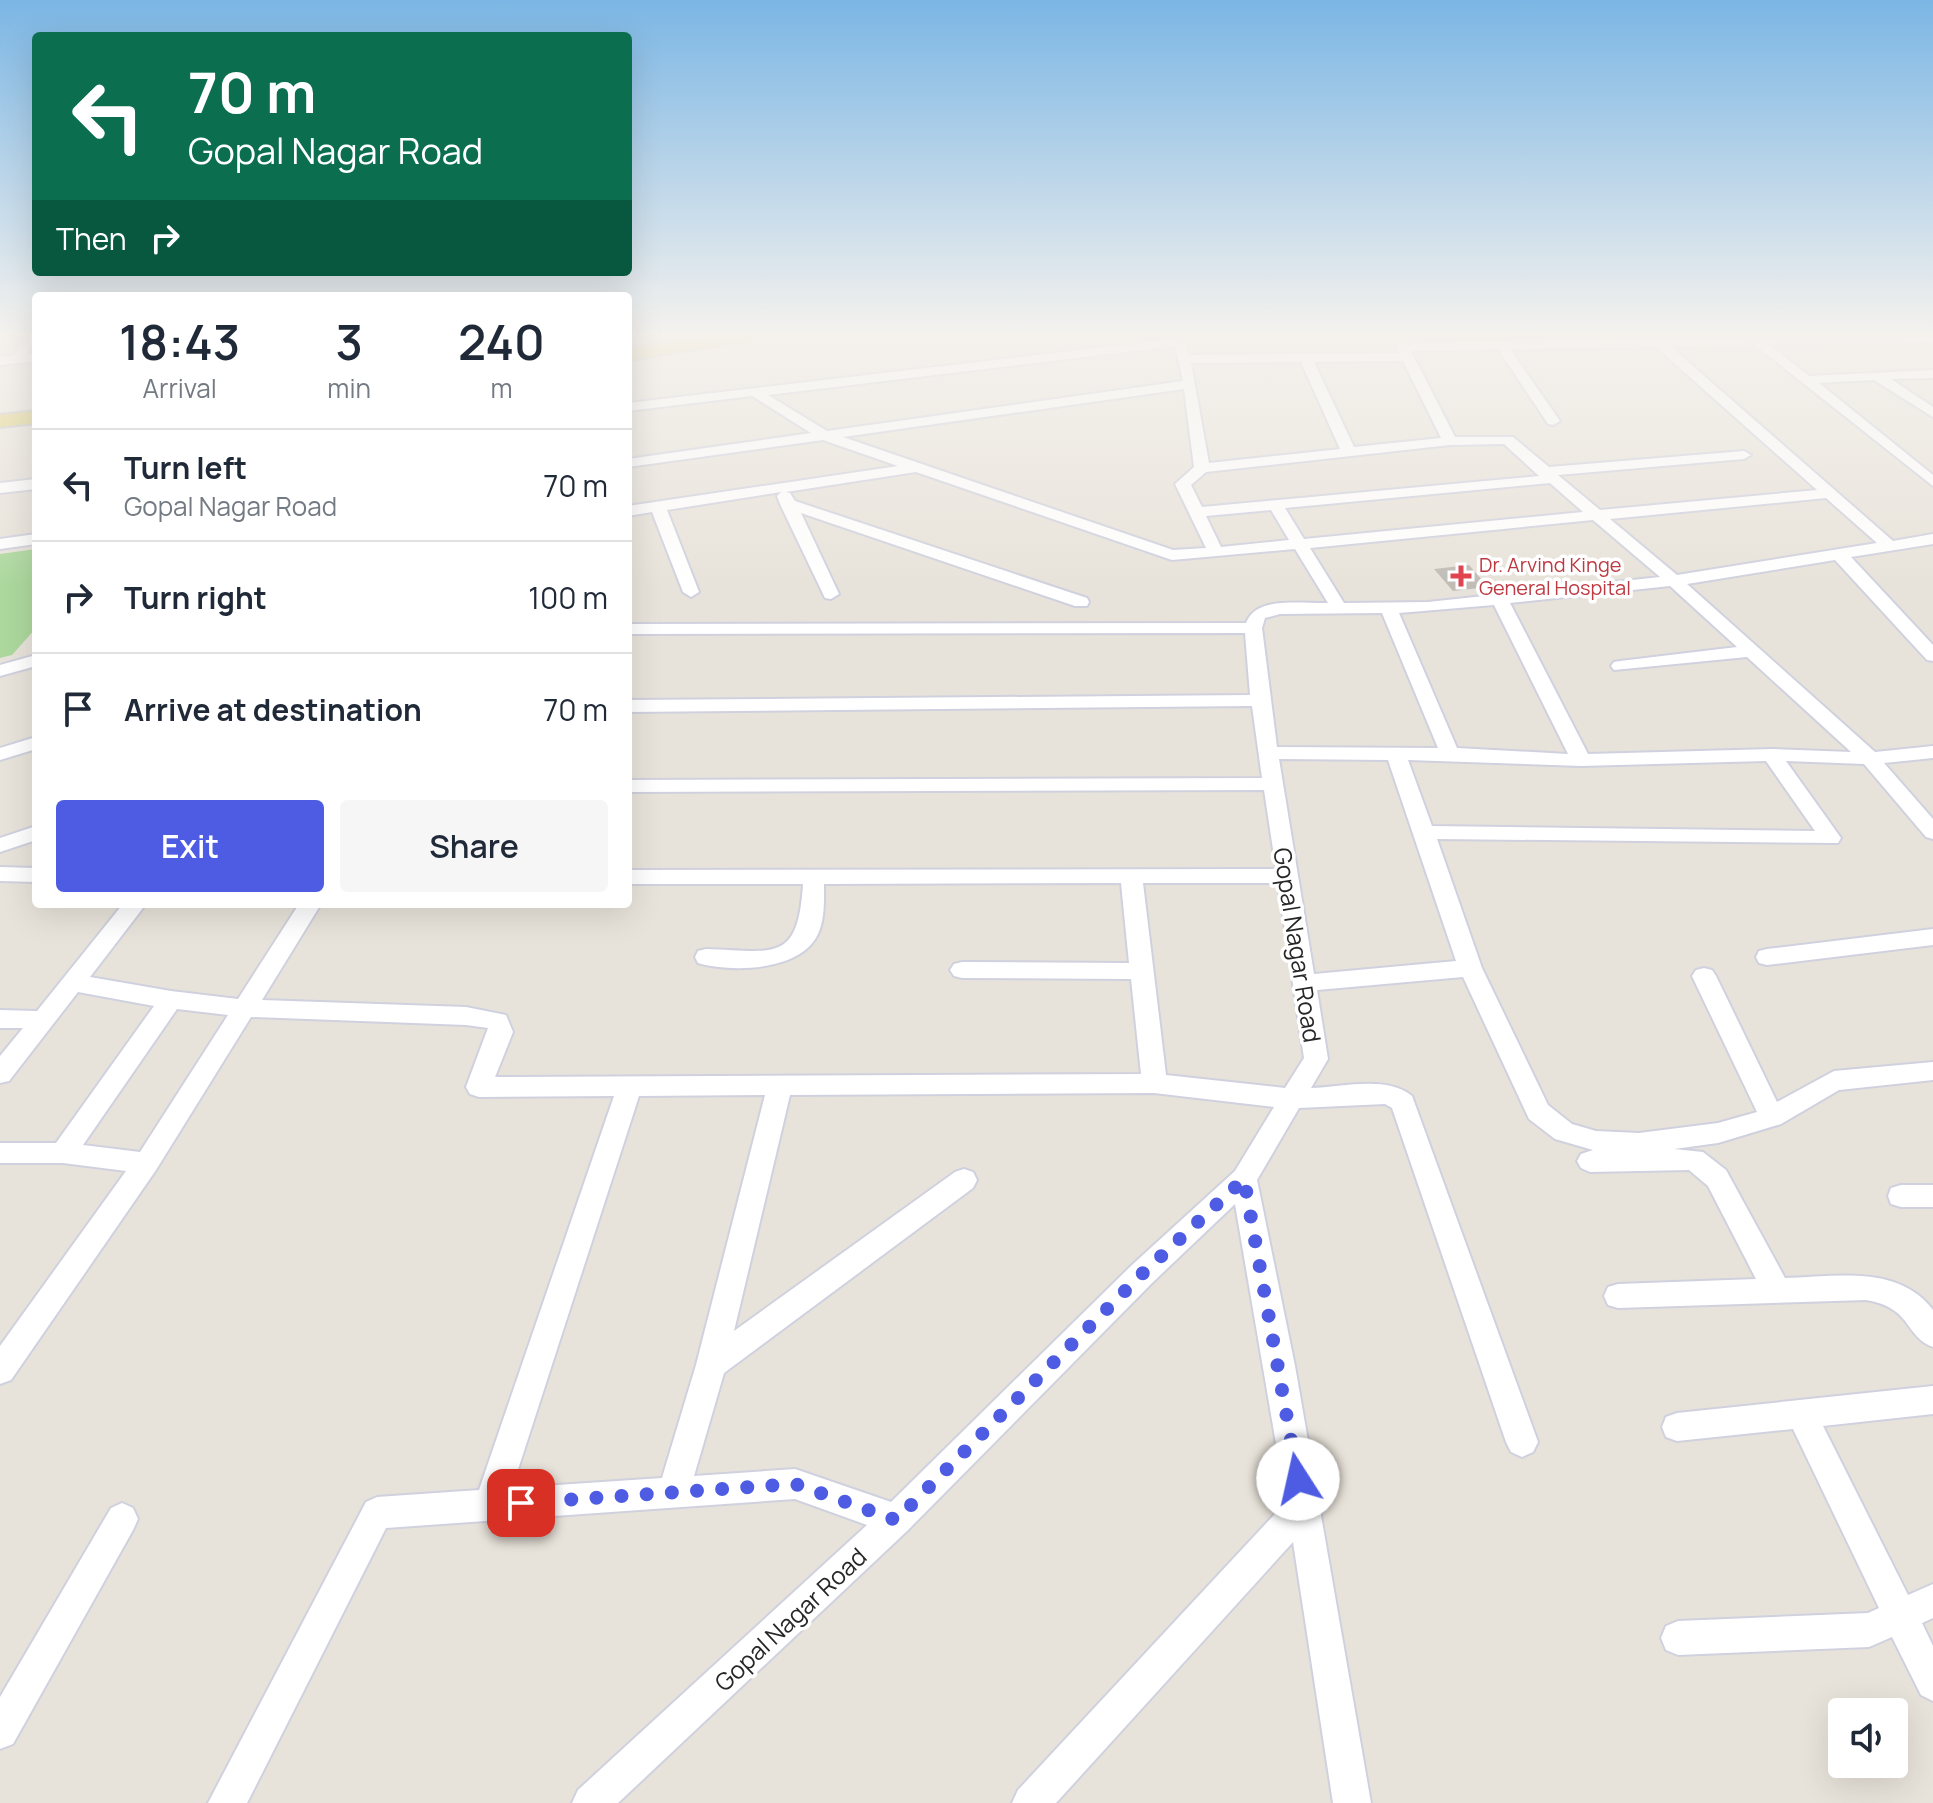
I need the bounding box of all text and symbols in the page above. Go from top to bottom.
text: 70 m [188,53,316,130]
icon: left [56,64,160,168]
text: Gopal Nagar Road [188,126,483,175]
icon: right [143,216,187,260]
text: Then [56,218,127,259]
text: 18:43 [119,309,240,374]
text: 3 [335,309,363,374]
text: 240 [458,309,545,374]
text: Arrival [143,370,217,406]
text: min [327,370,371,406]
text: m [490,370,512,406]
text: Turn left [124,447,247,488]
icon: left [56,463,100,507]
text: 70 m [543,465,608,506]
text: Gopal Nagar Road [124,488,337,524]
place label: Dr. Arvind Kinge General Hospital [1479,551,1631,601]
marker: Dr. Arvind Kinge General Hospital [1450,565,1472,587]
icon: right [56,575,100,619]
text: Turn right [124,577,267,618]
text: 100 m [528,577,608,618]
icon: arrive [56,687,100,731]
text: Arrive at destination [124,689,422,730]
text: 70 m [543,689,608,730]
button: Exit [56,800,324,892]
button: Share [340,800,608,892]
street label: Gopal Nagar Road [1266,845,1330,1045]
position arrow [1256,1437,1340,1521]
pin [487,1469,555,1537]
icon: arrive [499,1481,543,1525]
street label: Gopal Nagar Road [707,1540,873,1698]
map controls [1828,1698,1908,1778]
button: sound [1828,1698,1908,1778]

